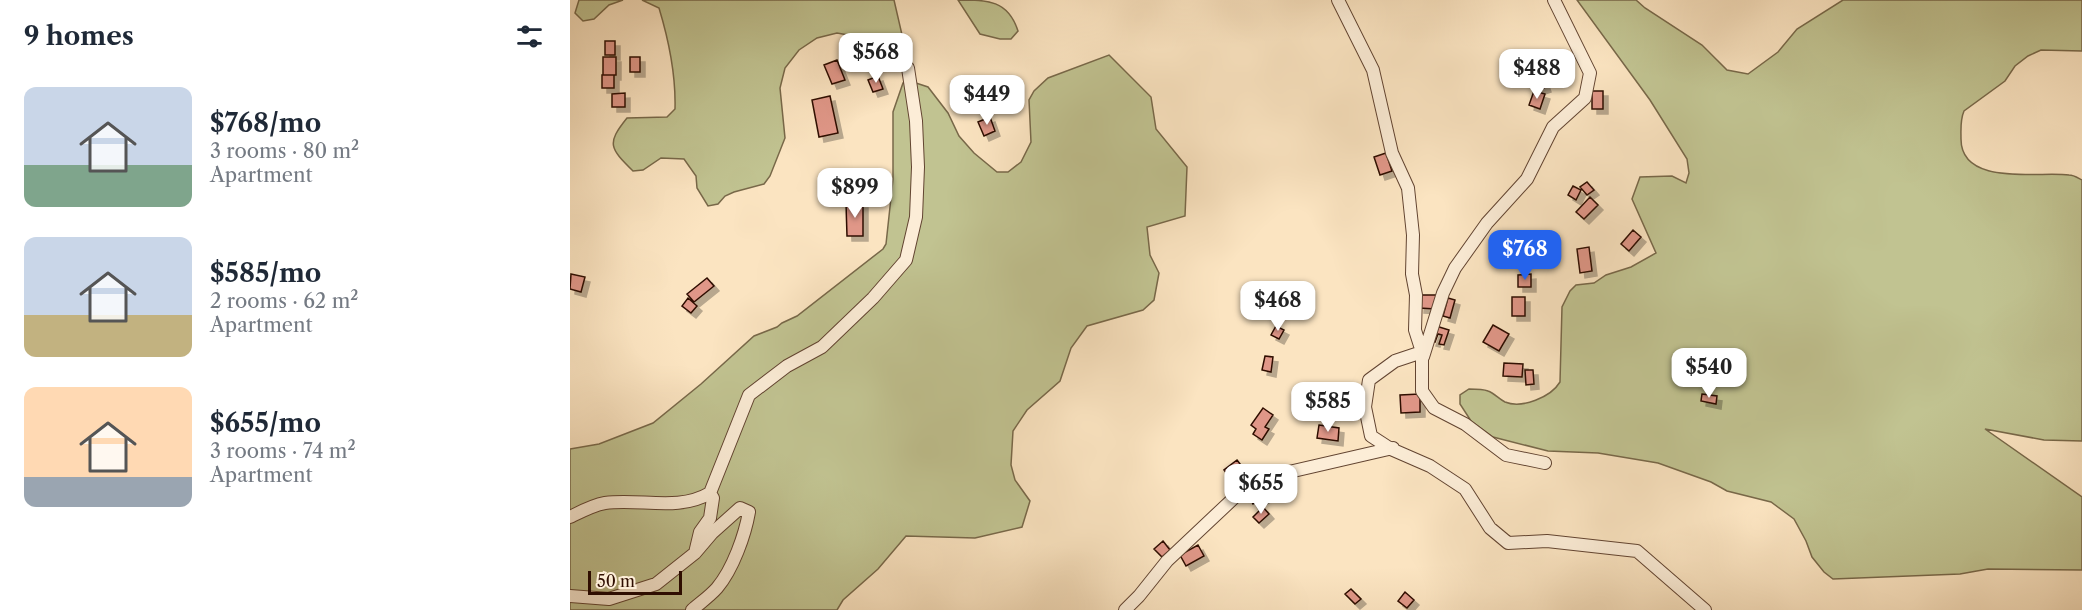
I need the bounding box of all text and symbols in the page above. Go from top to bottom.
text: 9 homes [24,20,134,52]
icon: filters [513,20,546,53]
pin: $568 [840,33,912,84]
text: $568 [853,40,899,64]
pin: $488 [1501,49,1573,100]
text: $488 [1513,56,1561,80]
pin: $449 [951,75,1023,126]
text: $449 [964,82,1010,106]
text: $768/mo [210,107,321,139]
icon: home [72,111,144,183]
text: 3 rooms · 80 m² [210,139,359,163]
text: Apartment [210,163,313,187]
pin: $899 [819,168,891,219]
text: $899 [831,175,879,199]
pin: $768 [1489,230,1561,281]
text: $768 [1502,237,1548,261]
text: $585/mo [210,257,321,289]
icon: home [72,261,144,333]
pin: $468 [1242,281,1314,332]
text: $468 [1254,288,1302,312]
text: 2 rooms · 62 m² [210,289,358,313]
text: Apartment [210,313,313,337]
pin: $540 [1673,348,1745,399]
text: $540 [1686,355,1732,379]
pin: $585 [1292,382,1364,433]
text: $585 [1305,389,1351,413]
text: $655/mo [210,407,321,439]
icon: home [72,411,144,483]
text: 3 rooms · 74 m² [210,439,356,463]
text: Apartment [210,463,313,487]
pin: $655 [1225,464,1297,515]
text: $655 [1238,471,1284,495]
scale bar [588,568,682,596]
text: 50 m [597,571,635,591]

